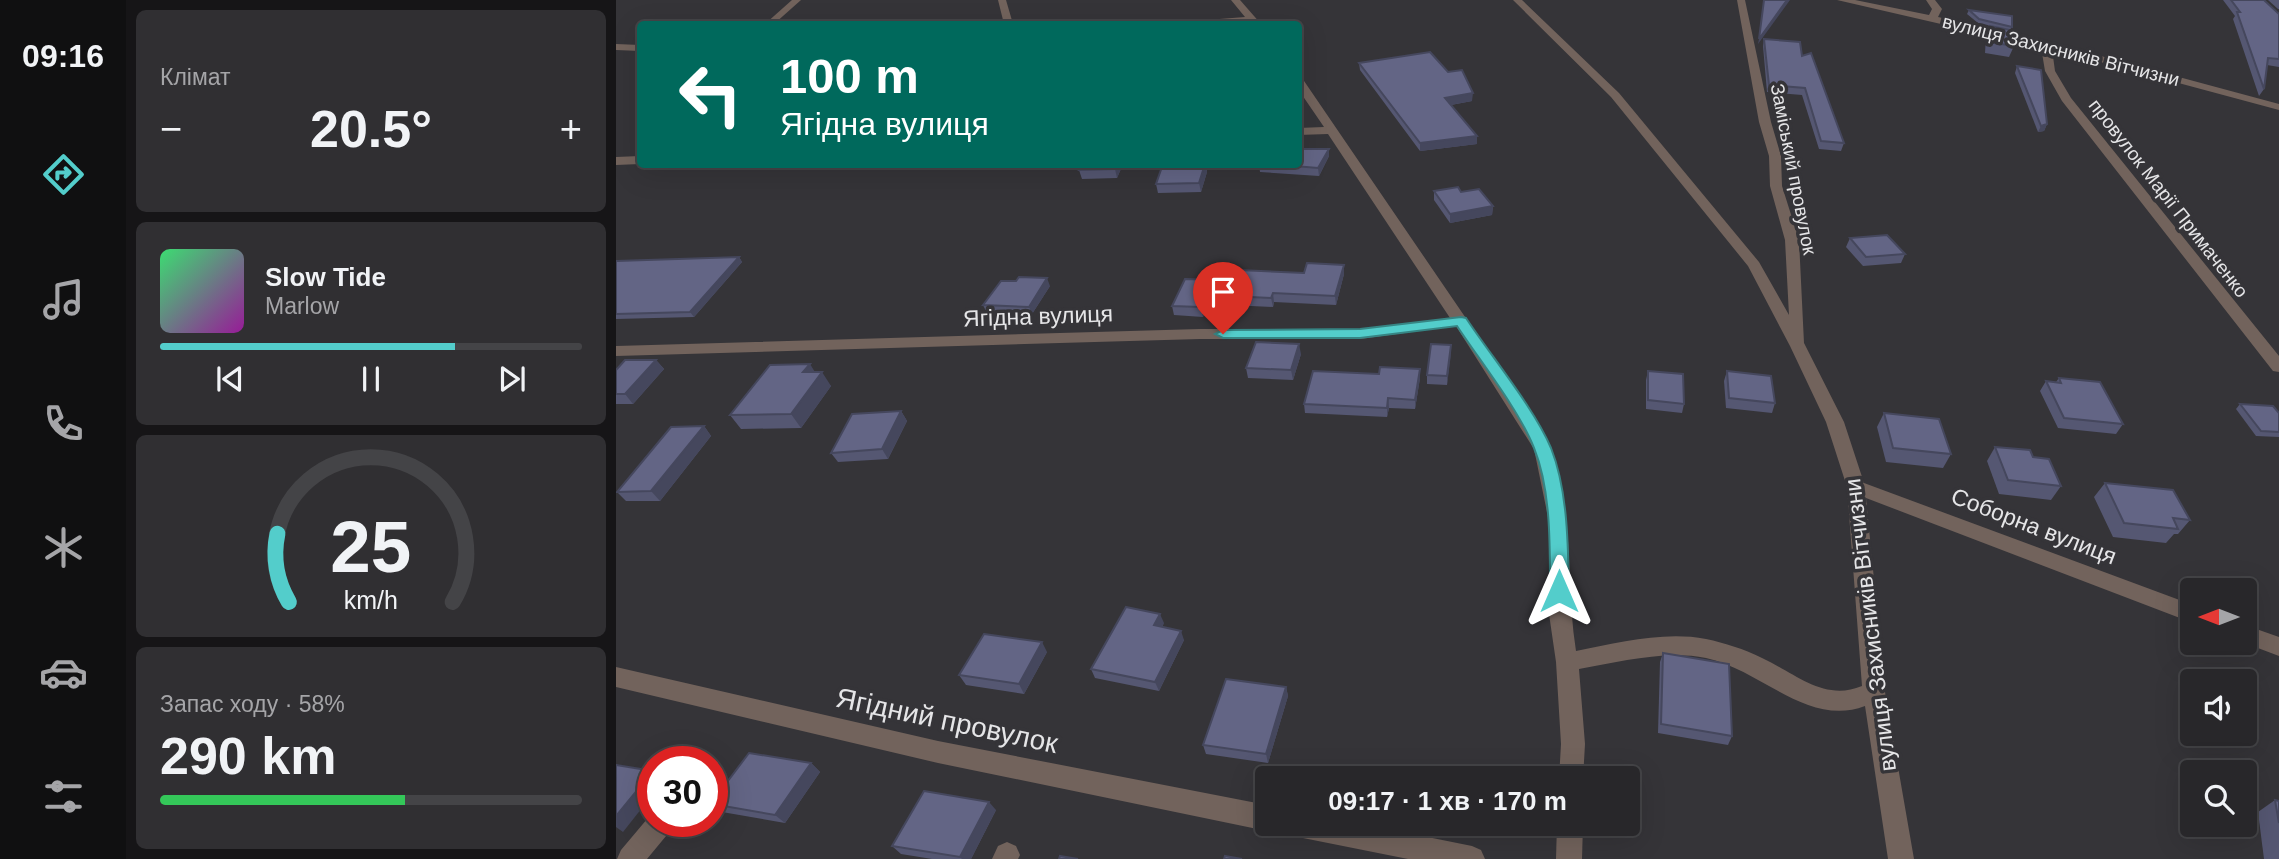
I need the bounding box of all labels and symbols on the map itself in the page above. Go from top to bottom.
street label: вулиця Захисників Вітчизни [1940,11,2182,90]
street label: Заміський провулок [1767,82,1821,257]
street label: провулок Марії Примаченко [2085,95,2253,302]
pin [1193,262,1253,334]
street label: Ягідна вулиця [963,300,1113,332]
street label: вулиця Захисників Вітчизни [1839,477,1901,773]
street label: Соборна вулиця [1948,483,2120,569]
position arrow [1522,554,1596,628]
north arrow [2180,578,2258,654]
street label: Ягідний провулок [833,682,1061,759]
speed limit sign: 30 [637,746,728,837]

